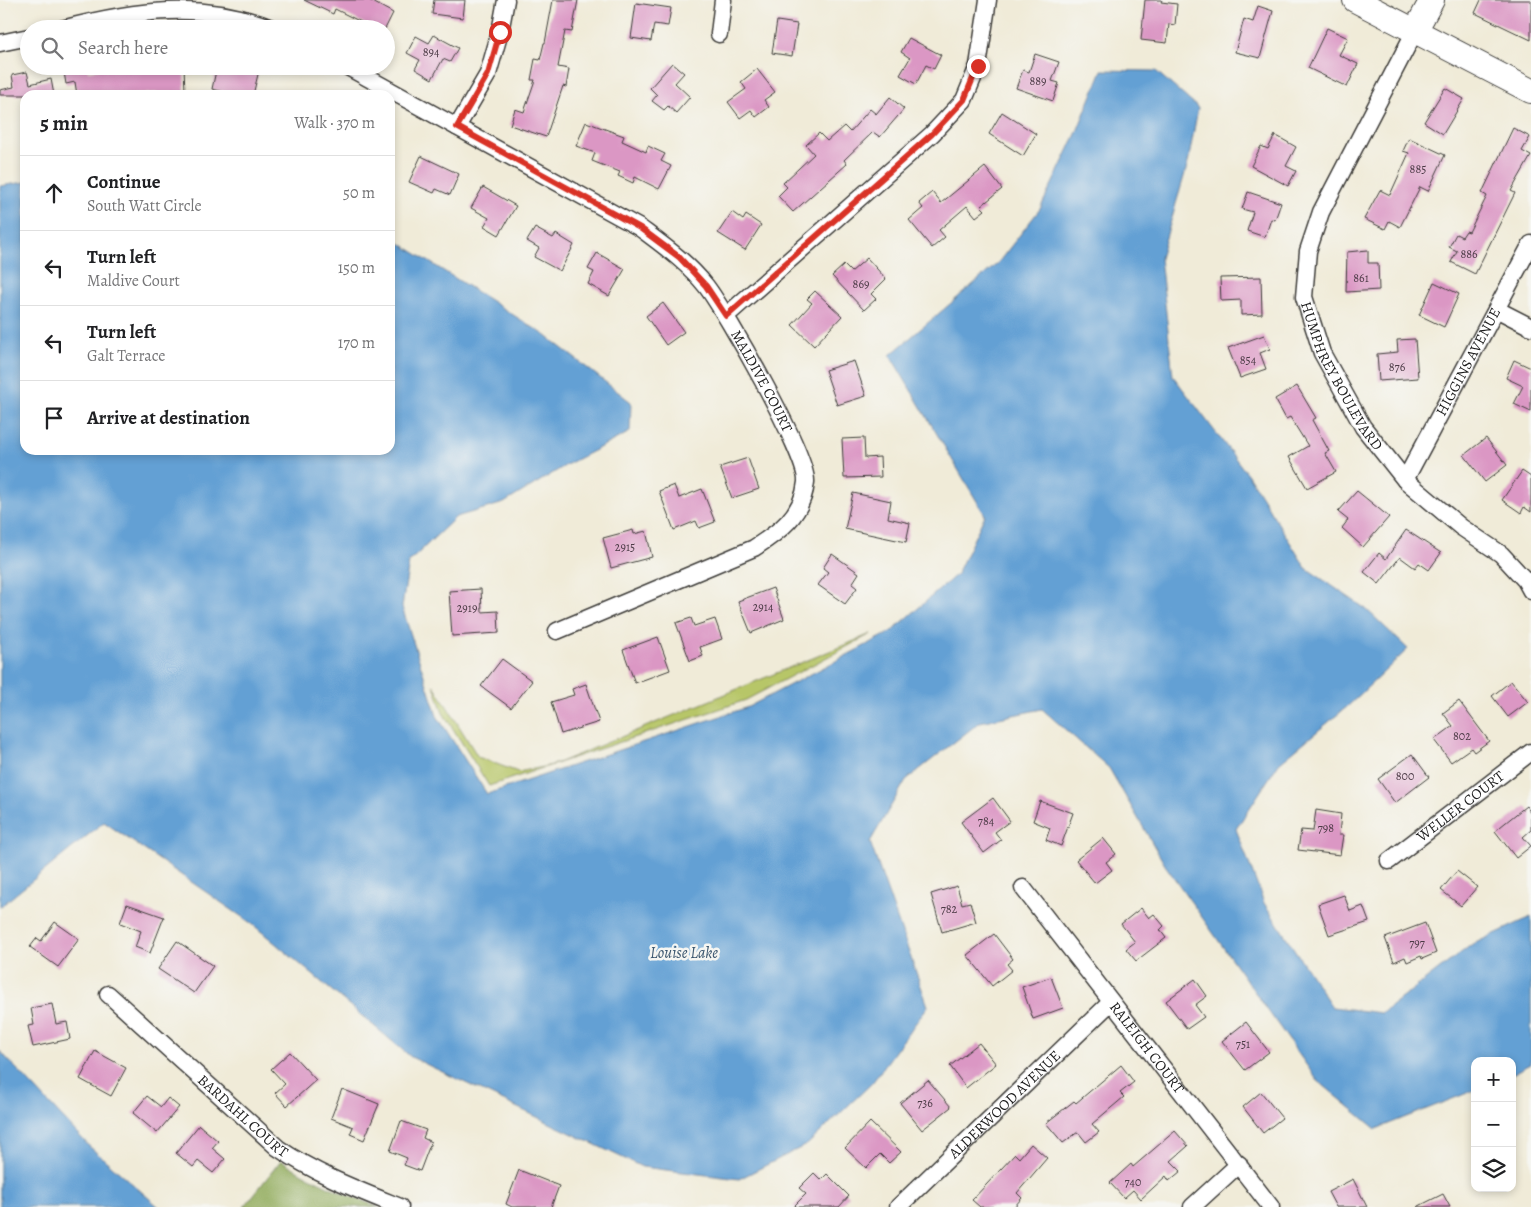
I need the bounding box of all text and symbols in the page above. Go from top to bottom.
search box [20,20,395,75]
route start [489,21,512,44]
icon: search [38,34,66,62]
text: Search here [78,35,168,61]
house number: 894 [423,44,440,60]
route end [967,55,990,78]
house number: 889 [1029,73,1047,89]
text: 5 min [40,109,88,137]
text: Walk · 370 m [294,112,375,134]
house number: 885 [1410,161,1426,177]
text: Continue [87,169,161,195]
icon: ahead [40,179,68,207]
text: 50 m [343,182,375,204]
text: South Watt Circle [87,195,202,217]
text: Turn left [87,244,156,270]
house number: 886 [1460,246,1478,262]
icon: left [40,254,68,282]
text: 150 m [338,257,375,279]
text: Maldive Court [87,270,180,292]
house number: 861 [1353,270,1369,286]
house number: 869 [853,276,869,292]
street label: HUMPHREY BOULEVARD [1296,299,1388,454]
street label: HIGGINS AVENUE [1431,304,1505,419]
text: Turn left [87,319,156,345]
street label: MALDIVE COURT [726,326,798,436]
icon: left [40,329,68,357]
text: 170 m [338,332,375,354]
text: Galt Terrace [87,345,166,367]
house number: 854 [1240,352,1257,368]
house number: 876 [1389,359,1406,375]
icon: arrive [40,404,68,432]
text: Arrive at destination [87,405,250,431]
house number: 2915 [615,539,635,555]
house number: 2914 [753,599,774,615]
house number: 2919 [457,600,477,616]
house number: 802 [1453,728,1471,744]
street label: WELLER COURT [1412,766,1509,847]
house number: 800 [1396,768,1414,784]
house number: 784 [978,813,995,829]
house number: 798 [1318,820,1334,836]
house number: 782 [941,901,958,917]
house number: 797 [1409,935,1426,951]
water label: Louise Lake [650,942,718,964]
street label: RALEIGH COURT [1105,997,1189,1098]
house number: 751 [1236,1036,1250,1052]
street label: ALDERWOOD AVENUE [944,1046,1065,1164]
map controls [1471,1057,1516,1192]
button: + [1471,1057,1516,1102]
street label: BARDAHL COURT [193,1070,293,1162]
house number: 736 [917,1095,933,1111]
button: − [1471,1102,1516,1147]
button: layers [1471,1147,1516,1192]
house number: 740 [1125,1174,1141,1190]

